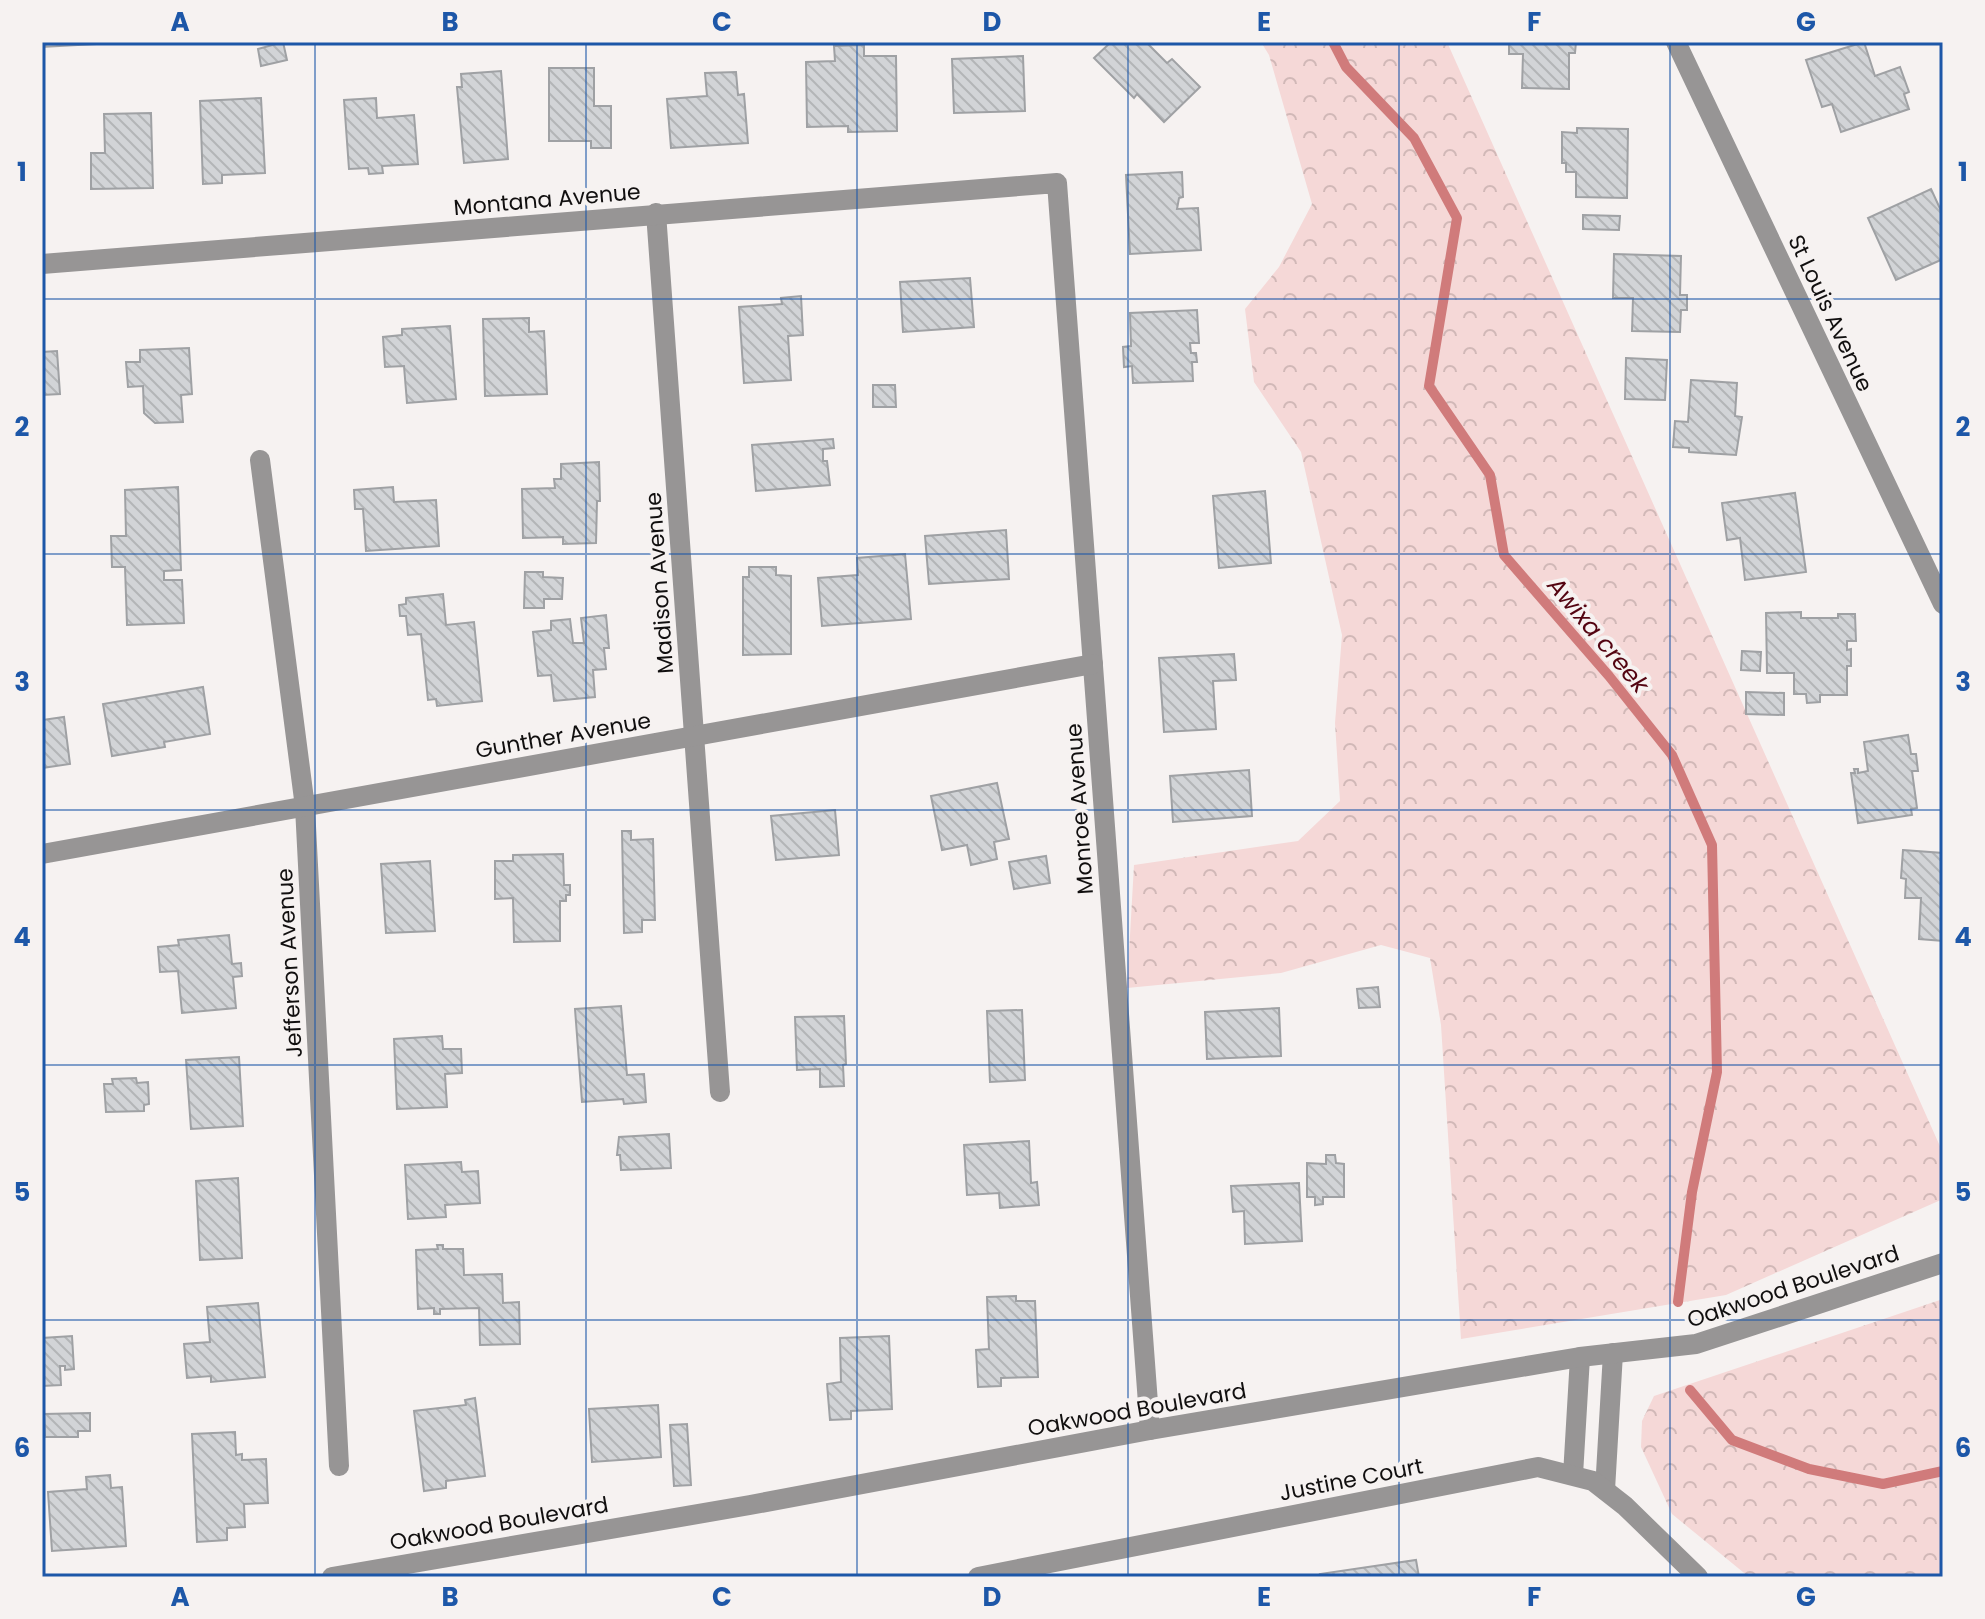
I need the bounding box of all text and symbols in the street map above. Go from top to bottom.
text: A [170,4,190,40]
text: B [441,4,459,40]
text: C [712,4,732,40]
text: D [983,4,1002,40]
text: E [1257,4,1271,40]
text: F [1527,4,1541,40]
text: G [1796,4,1816,40]
text: 1 [17,154,27,190]
text: 1 [1958,154,1968,190]
street label: Montana Avenue [452,176,642,223]
street label: St Louis Avenue [1781,230,1880,397]
text: 2 [15,409,30,445]
text: 2 [1956,409,1971,445]
street label: Madison Avenue [638,491,681,675]
water label: Awixa creek [1539,569,1658,701]
text: 3 [14,664,30,700]
text: 3 [1955,664,1971,700]
street label: Gunther Avenue [473,705,653,766]
street label: Monroe Avenue [1058,722,1101,896]
street label: Jefferson Avenue [269,867,310,1059]
text: 4 [13,919,31,955]
text: 4 [1954,919,1972,955]
text: 5 [14,1174,30,1210]
text: 5 [1955,1174,1971,1210]
street label: Oakwood Boulevard [1683,1238,1903,1335]
street label: Oakwood Boulevard [1025,1375,1249,1444]
text: 6 [14,1430,30,1466]
text: 6 [1955,1430,1971,1466]
street label: Justine Court [1277,1450,1426,1509]
street label: Oakwood Boulevard [387,1489,611,1558]
text: A [170,1579,190,1615]
text: B [441,1579,459,1615]
text: C [712,1579,732,1615]
text: D [983,1579,1002,1615]
text: E [1257,1579,1271,1615]
text: F [1527,1579,1541,1615]
text: G [1796,1579,1816,1615]

